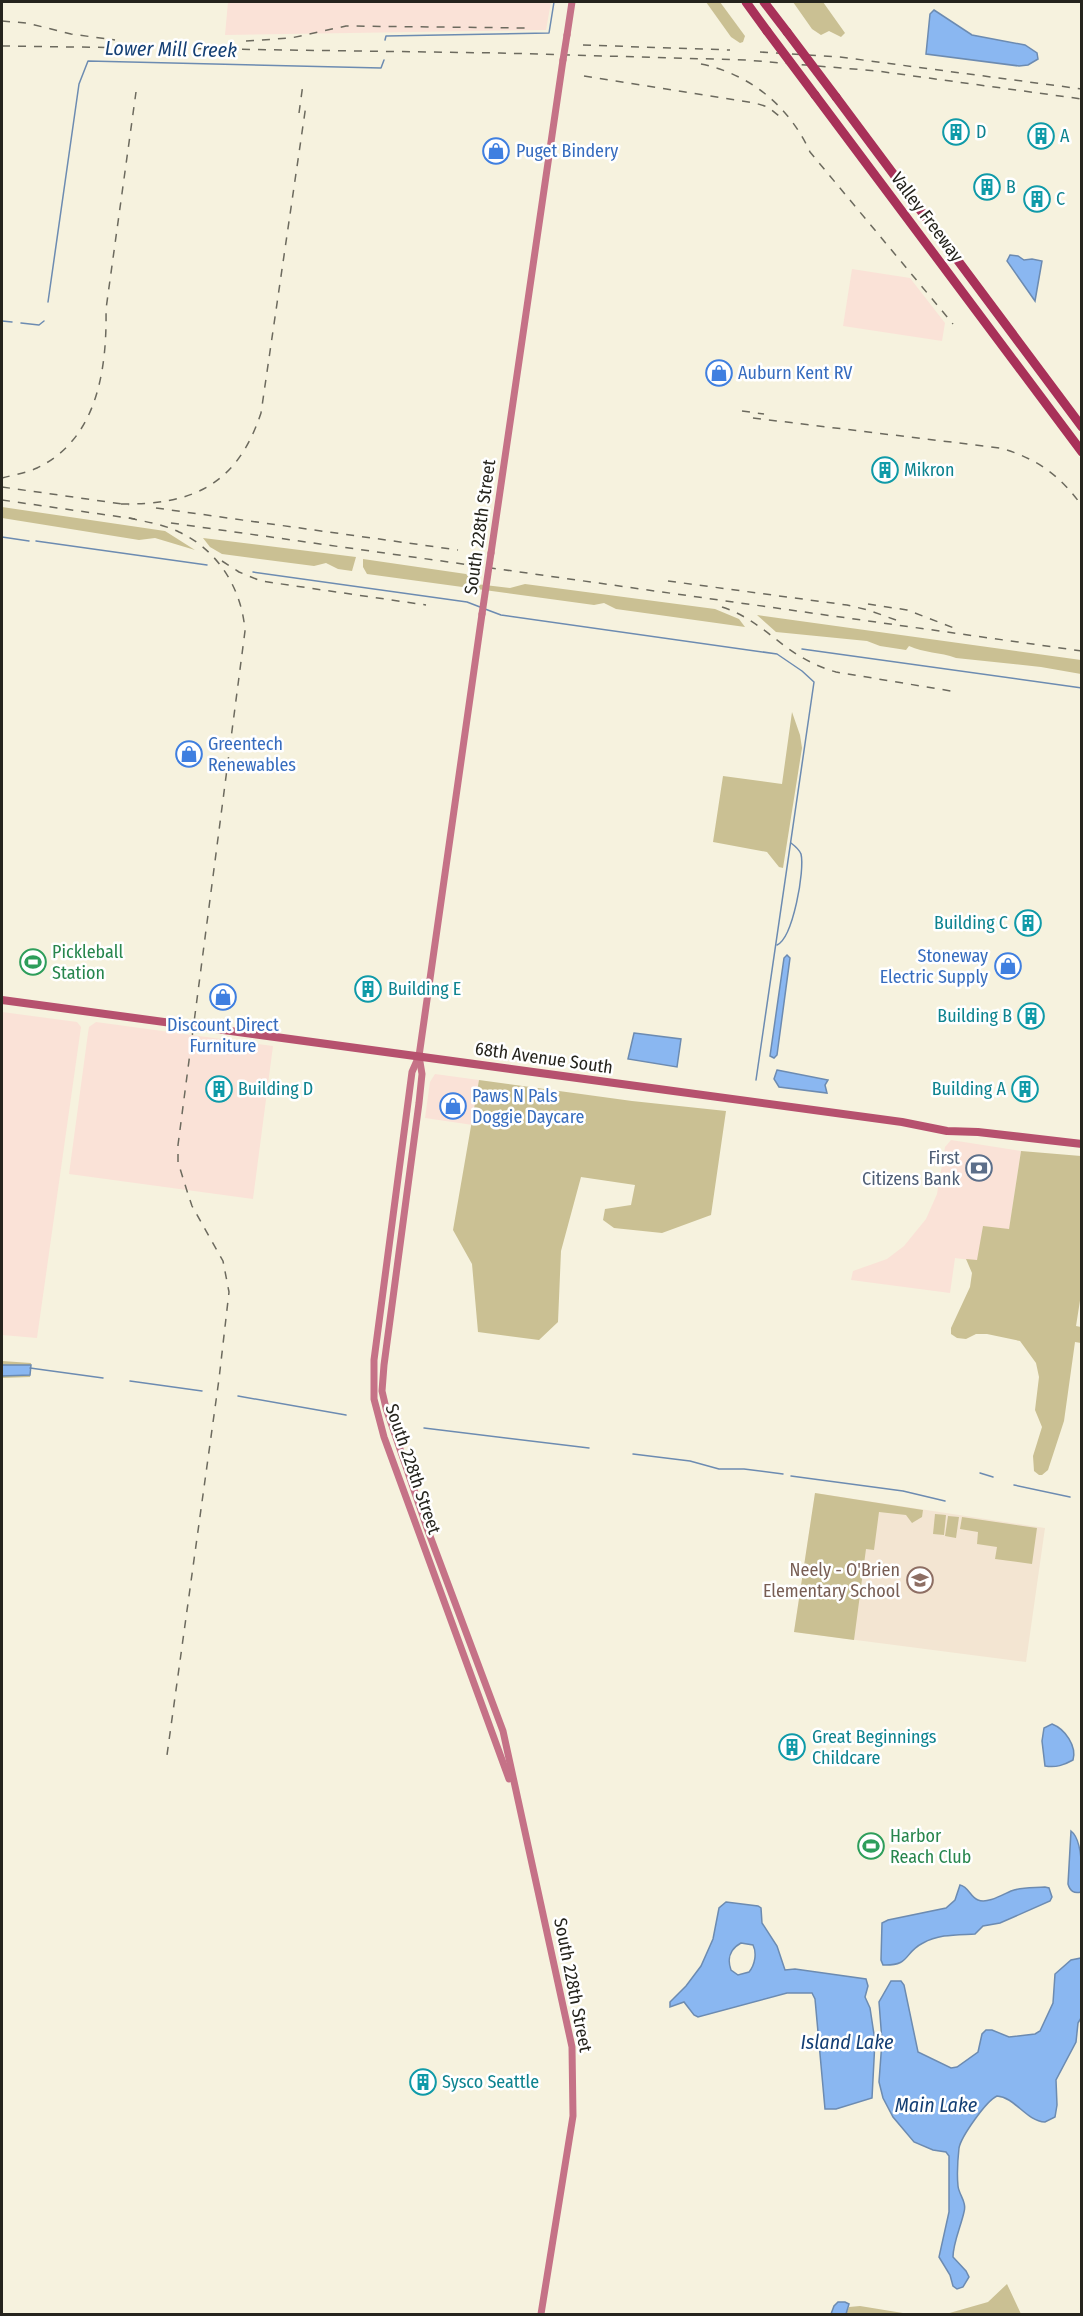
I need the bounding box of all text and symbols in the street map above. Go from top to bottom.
water label: Lower Mill Creek [105,36,237,62]
building icon: D [941,117,971,147]
place label: D [976,121,986,143]
building icon: A [1026,121,1056,151]
place label: A [1060,125,1070,147]
shop icon: Puget Bindery [481,136,511,166]
place label: Puget Bindery [516,140,618,162]
street label: Valley Freeway [886,168,968,266]
building icon: B [972,172,1002,202]
place label: B [1006,176,1016,198]
building icon: C [1022,184,1052,214]
place label: C [1056,188,1065,210]
shop icon: Auburn Kent RV [704,358,734,388]
place label: Auburn Kent RV [738,362,853,384]
building icon: Mikron [870,455,900,485]
street label: South 228th Street [460,458,500,596]
place label: Mikron [904,459,954,481]
place label: Greentech Renewables [208,733,296,776]
shop icon: Greentech Renewables [174,739,204,769]
building icon: Building C [1013,908,1043,938]
place label: Building C [934,912,1008,934]
place label: Pickleball Station [52,941,123,984]
place label: Stoneway Electric Supply [880,945,988,988]
sports icon: Pickleball Station [18,947,48,977]
shop icon: Stoneway Electric Supply [993,951,1023,981]
building icon: Building E [353,974,383,1004]
place label: Building E [388,978,461,1000]
shop icon: Discount Direct Furniture [208,982,238,1012]
building icon: Building B [1016,1001,1046,1031]
place label: Building B [937,1005,1012,1027]
place label: Discount Direct Furniture [167,1014,279,1057]
street label: 68th Avenue South [474,1037,614,1079]
building icon: Building D [204,1074,234,1104]
building icon: Building A [1010,1074,1040,1104]
place label: Building D [238,1078,313,1100]
place label: Building A [932,1078,1007,1100]
place label: Paws N Pals Doggie Daycare [472,1085,584,1128]
shop icon: Paws N Pals Doggie Daycare [438,1091,468,1121]
place label: First Citizens Bank [862,1147,961,1190]
bank icon: First Citizens Bank [964,1153,994,1183]
street label: South 228th Street [380,1401,446,1537]
place label: Neely - O'Brien Elementary School [763,1559,900,1602]
school or university icon: Neely - O'Brien Elementary School [905,1565,935,1595]
place label: Great Beginnings Childcare [812,1726,937,1769]
building icon: Great Beginnings Childcare [777,1732,807,1762]
place label: Harbor Reach Club [890,1825,971,1868]
sports icon: Harbor Reach Club [856,1831,886,1861]
street label: South 228th Street [549,1916,597,2054]
water label: Island Lake [800,2030,894,2054]
building icon: Sysco Seattle [408,2067,438,2097]
place label: Sysco Seattle [442,2071,539,2093]
water label: Main Lake [895,2093,978,2117]

